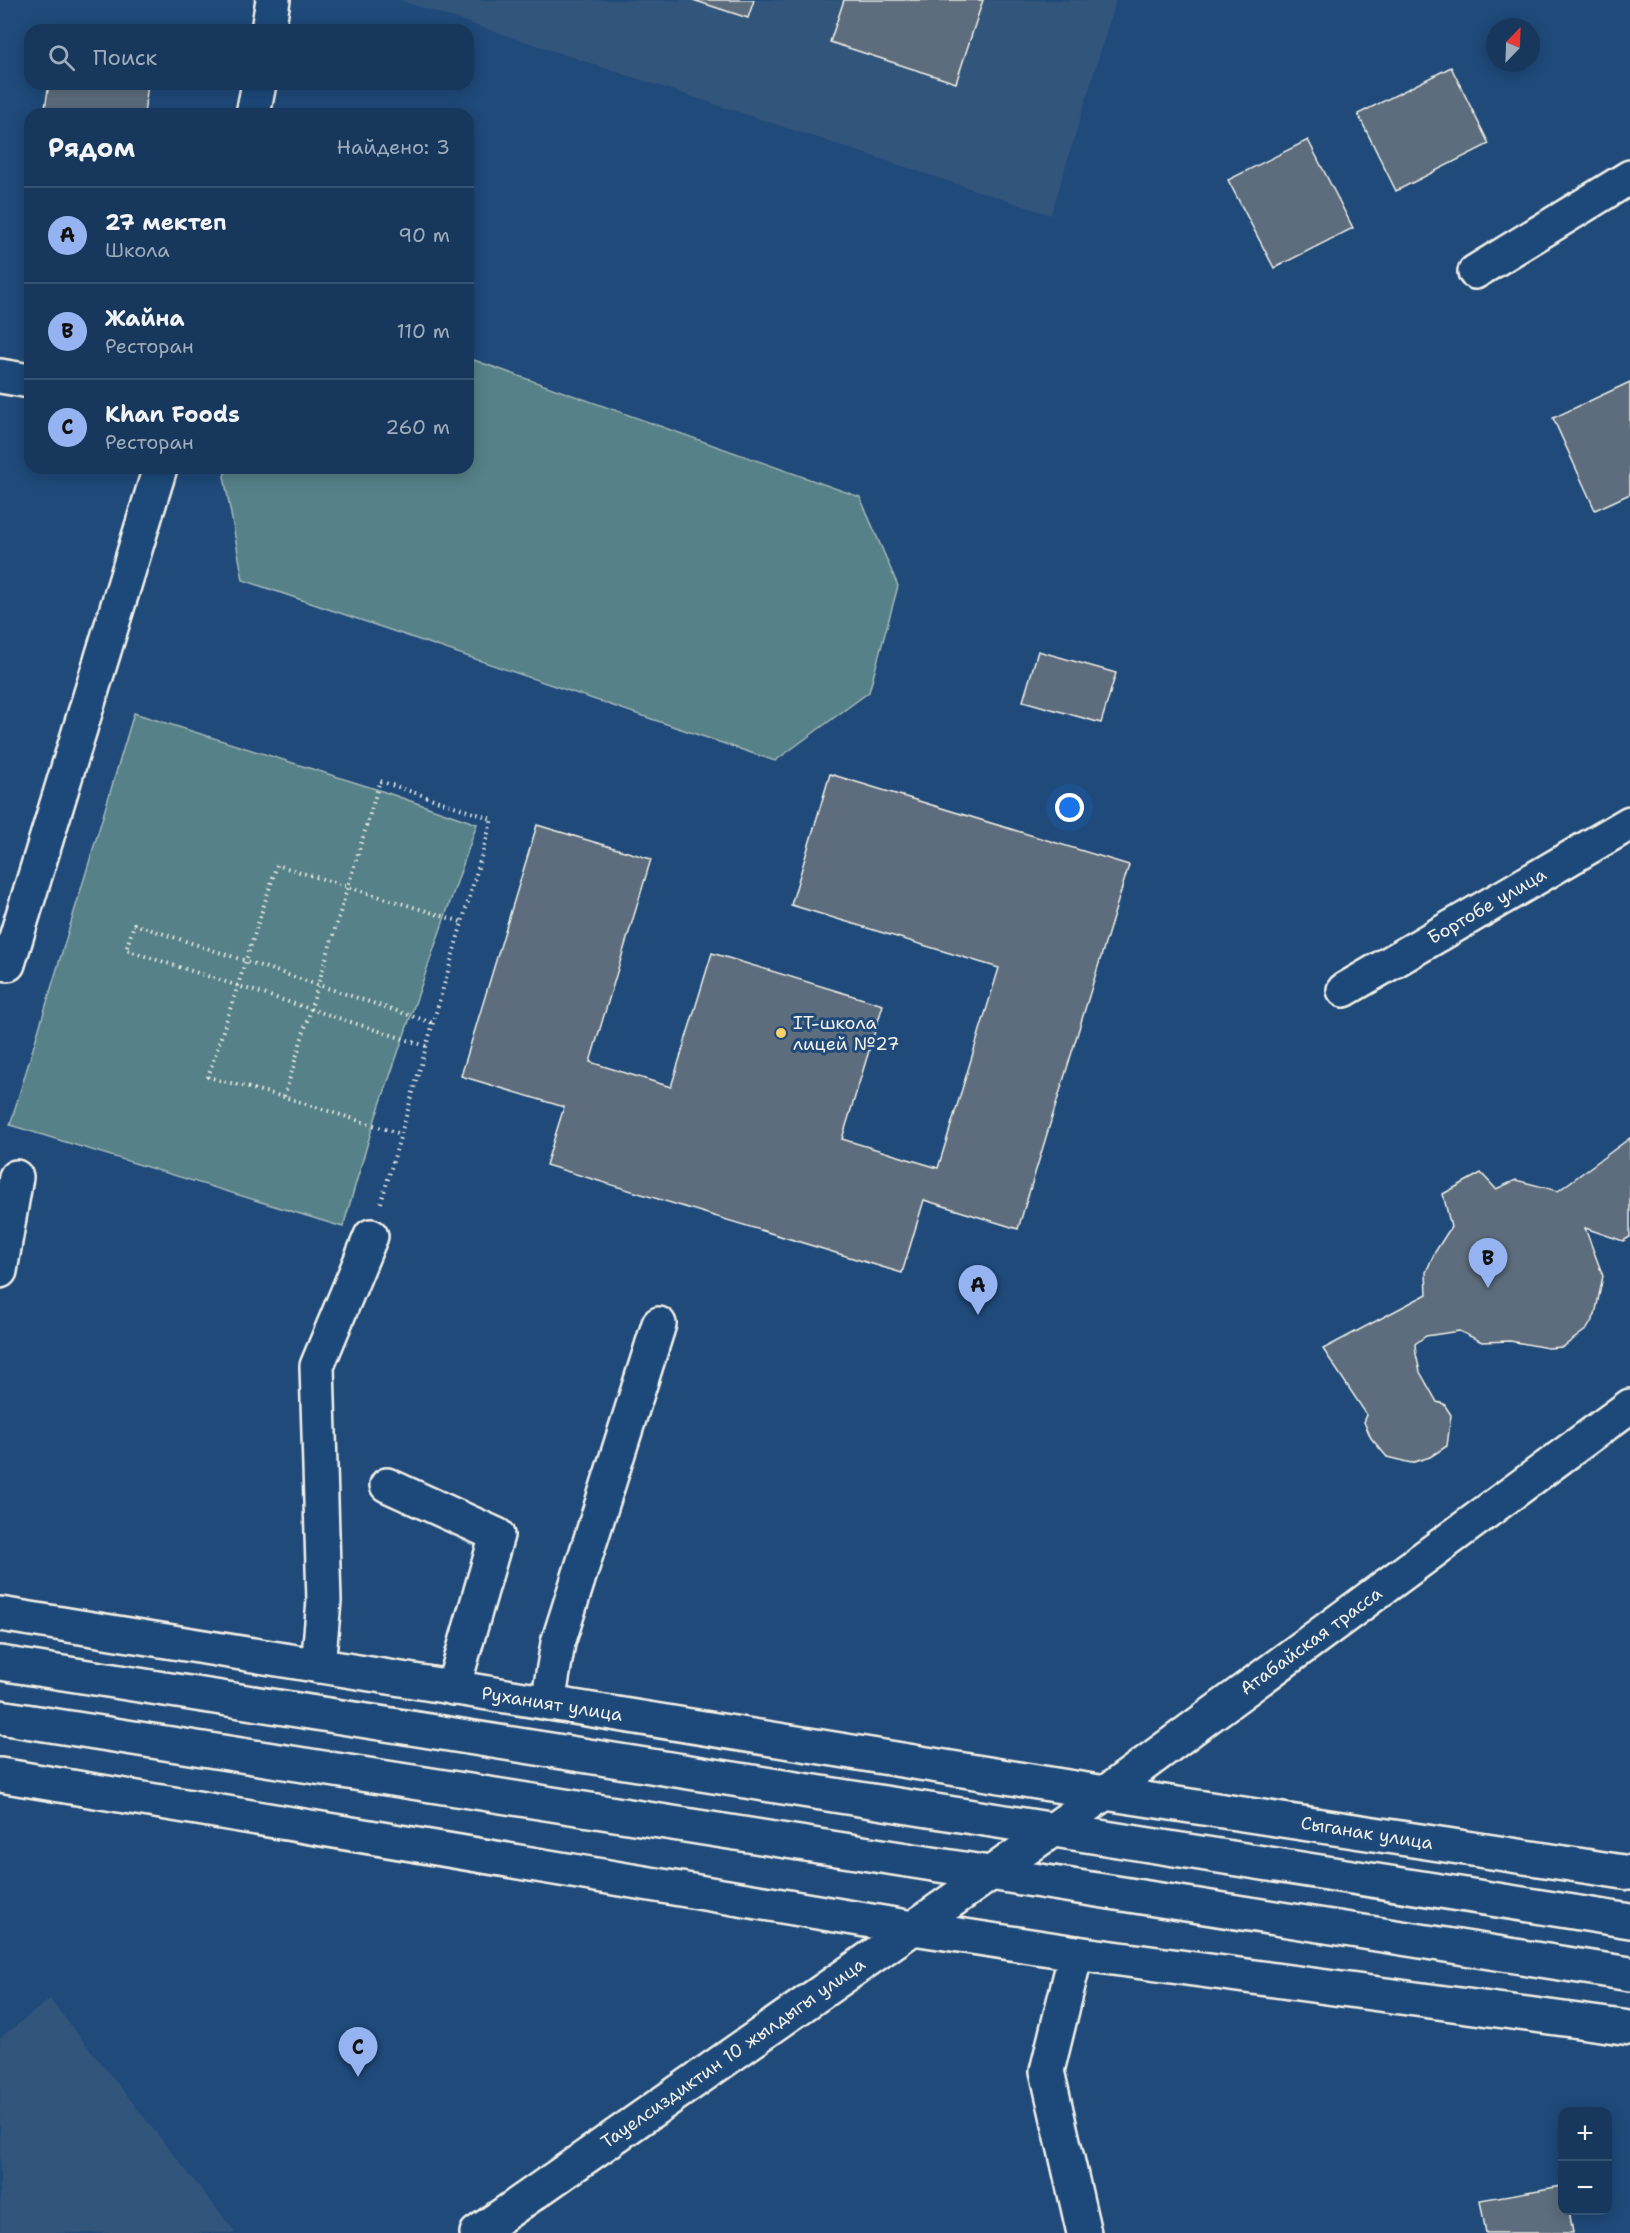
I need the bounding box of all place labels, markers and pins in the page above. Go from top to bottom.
place label: IT-школа лицей №27 [793,1011,899,1056]
marker: IT-школа лицей №27 [774,1026,788,1040]
pin: B [1468,1238,1508,1288]
pin: A [958,1266,998,1315]
pin: C [338,2028,378,2077]

